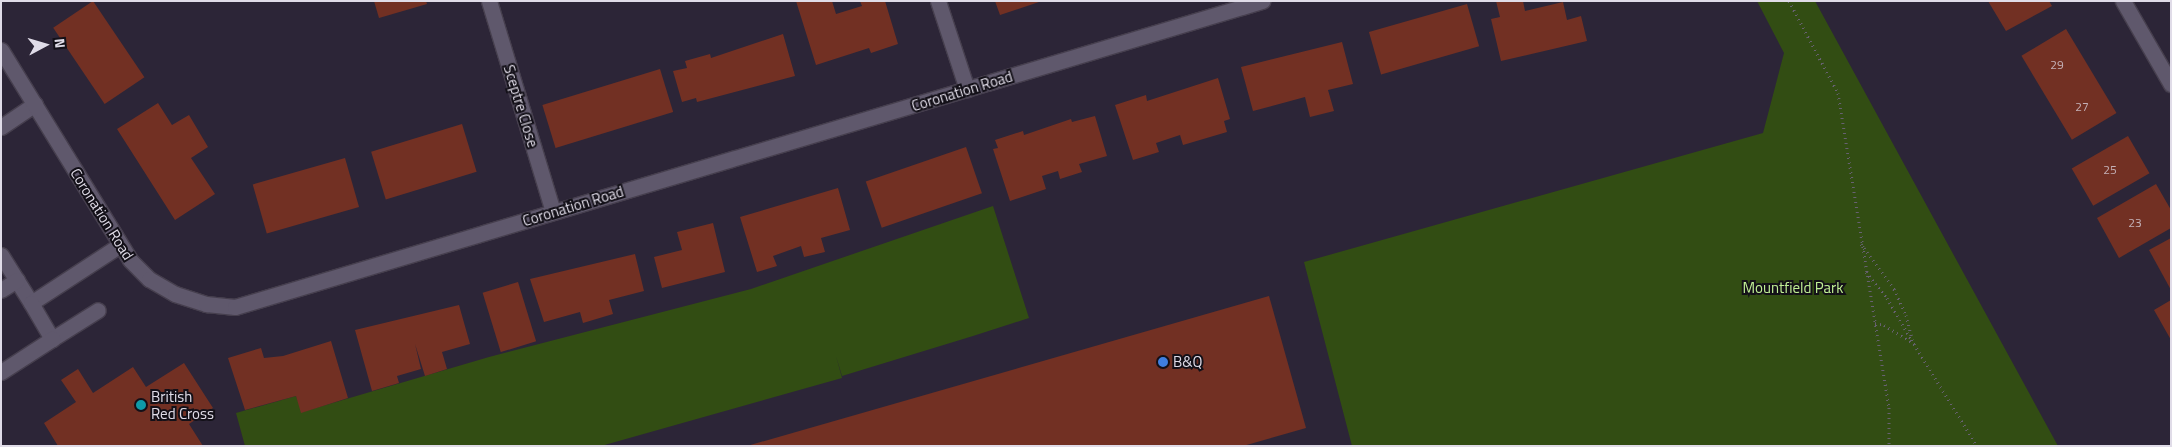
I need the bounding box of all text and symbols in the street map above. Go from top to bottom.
north arrow [20,20,70,70]
text: N [49,37,71,49]
house number: 29 [2050,58,2064,72]
street label: Sceptre Close [500,63,542,149]
street label: Coronation Road [909,67,1015,115]
house number: 27 [2075,100,2089,114]
house number: 25 [2103,163,2117,177]
street label: Coronation Road [67,165,137,263]
street label: Coronation Road [520,182,626,230]
house number: 23 [2128,216,2142,230]
park label: Mountfield Park [1743,279,1843,297]
place label: B&Q [1173,353,1202,371]
marker: B&Q [1157,356,1169,368]
place label: British Red Cross [151,387,214,422]
marker: British Red Cross [135,399,147,411]

